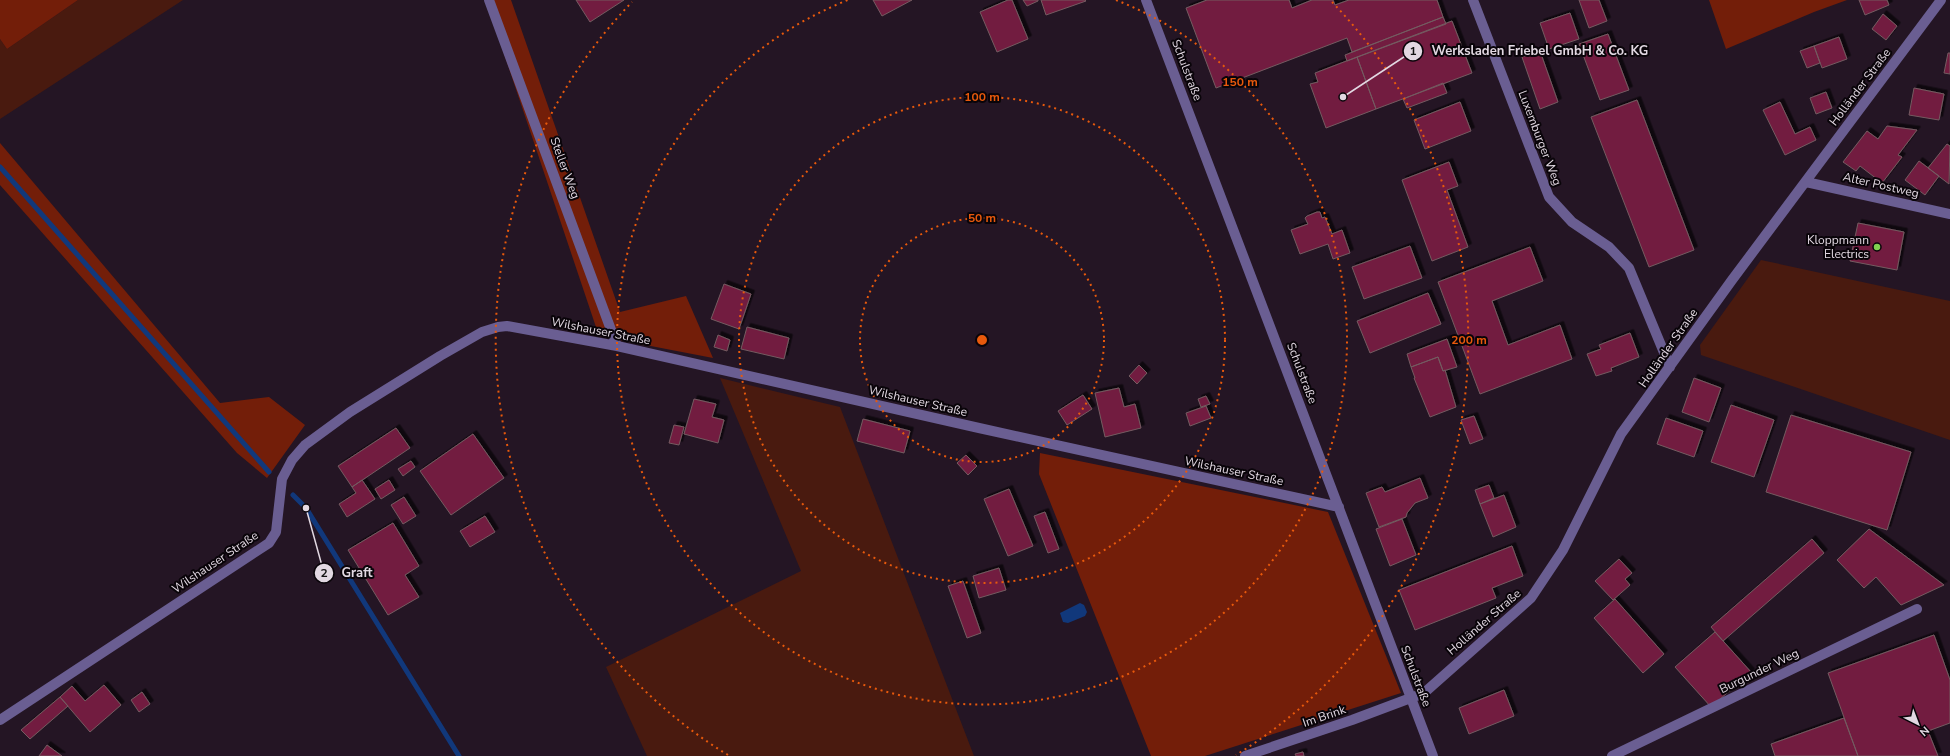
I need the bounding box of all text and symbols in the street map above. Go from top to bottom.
street label: Schulstraße [1168,37,1206,103]
callout: Werksladen Friebel GmbH & Co. KG [1403,38,1656,63]
text: Werksladen Friebel GmbH & Co. KG [1432,42,1648,60]
text: 1 [1409,43,1417,59]
street label: Holländer Straße [1826,45,1894,129]
text: 150 m [1222,74,1258,90]
street label: Luxemburger Weg [1515,88,1565,188]
text: 100 m [964,89,1000,105]
street label: Steller Weg [546,135,584,201]
street label: Alter Postweg [1841,168,1921,202]
text: 50 m [968,210,996,226]
place label: Kloppmann Electrics [1807,232,1869,262]
marker: Kloppmann Electrics [1872,242,1882,252]
street label: Holländer Straße [1635,305,1701,391]
street label: Wilshauser Straße [550,314,652,348]
text: 200 m [1451,332,1487,348]
centre of rings [975,333,989,347]
street label: Schulstraße [1283,340,1321,406]
street label: Wilshauser Straße [867,382,969,420]
street label: Wilshauser Straße [1183,453,1285,489]
street label: Wilshauser Straße [169,527,261,597]
callout: Graft [314,560,381,585]
text: Graft [341,564,374,582]
text: 2 [320,565,328,581]
street label: Holländer Straße [1444,586,1524,658]
street label: Schulstraße [1397,643,1435,709]
street label: Burgunder Weg [1717,645,1801,697]
street label: Im Brink [1300,701,1349,731]
north arrow [1898,704,1938,744]
text: N [1916,723,1932,739]

